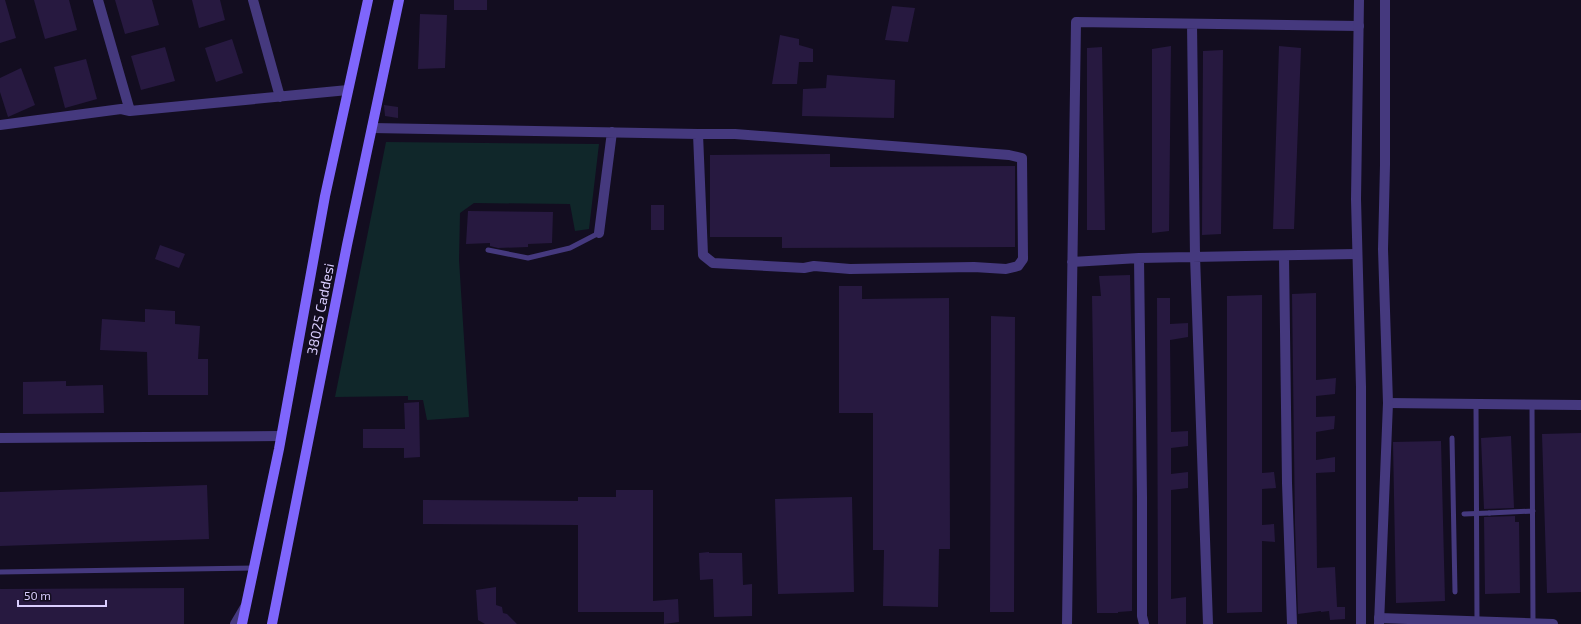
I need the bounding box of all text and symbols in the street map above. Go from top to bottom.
street label: 38025 Caddesi [303,262,337,356]
scale bar [18,582,106,608]
text: 50 m [24,588,51,602]

